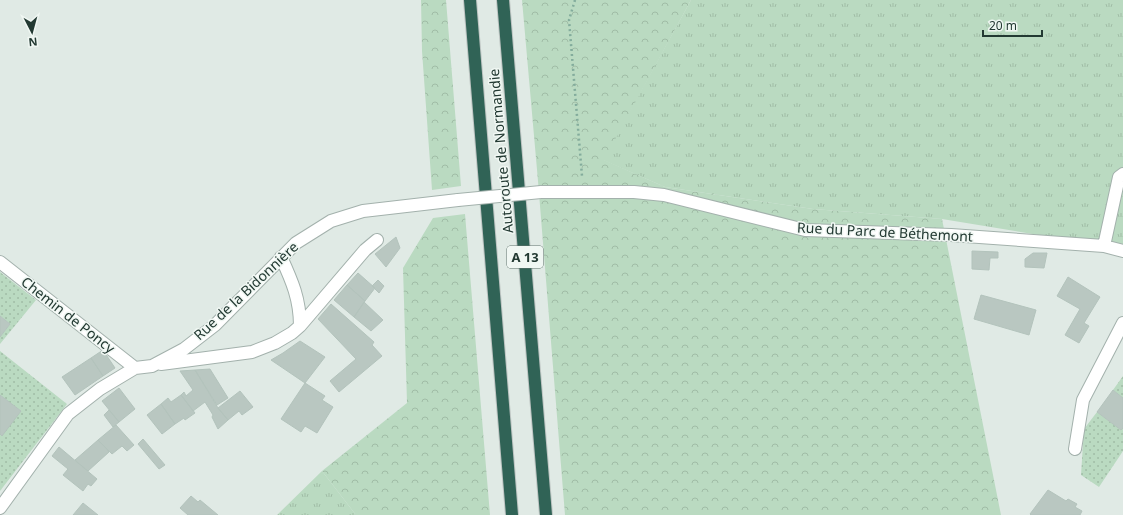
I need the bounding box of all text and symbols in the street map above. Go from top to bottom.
north arrow [12,12,52,52]
scale bar [983,12,1042,38]
text: 20 m [989,17,1017,34]
text: N [28,35,38,50]
street label: Autoroute de Normandie [484,68,517,234]
street label: Rue du Parc de Béthemont [797,217,973,246]
street label: Rue de la Bidonnière [189,237,302,344]
road number: A 13 [507,246,543,268]
street label: Chemin de Poncy [18,272,120,358]

